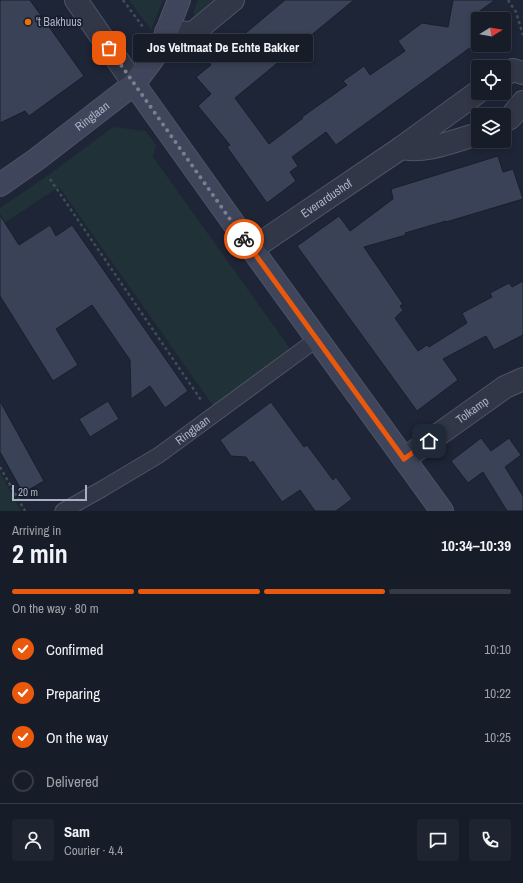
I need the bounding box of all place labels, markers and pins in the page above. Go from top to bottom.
place label: 't Bakhuus [36,14,82,30]
marker: 't Bakhuus [23,17,33,27]
pin [92,31,126,65]
callout: Jos Veltmaat De Echte Bakker [133,34,313,62]
pin [412,424,446,458]

